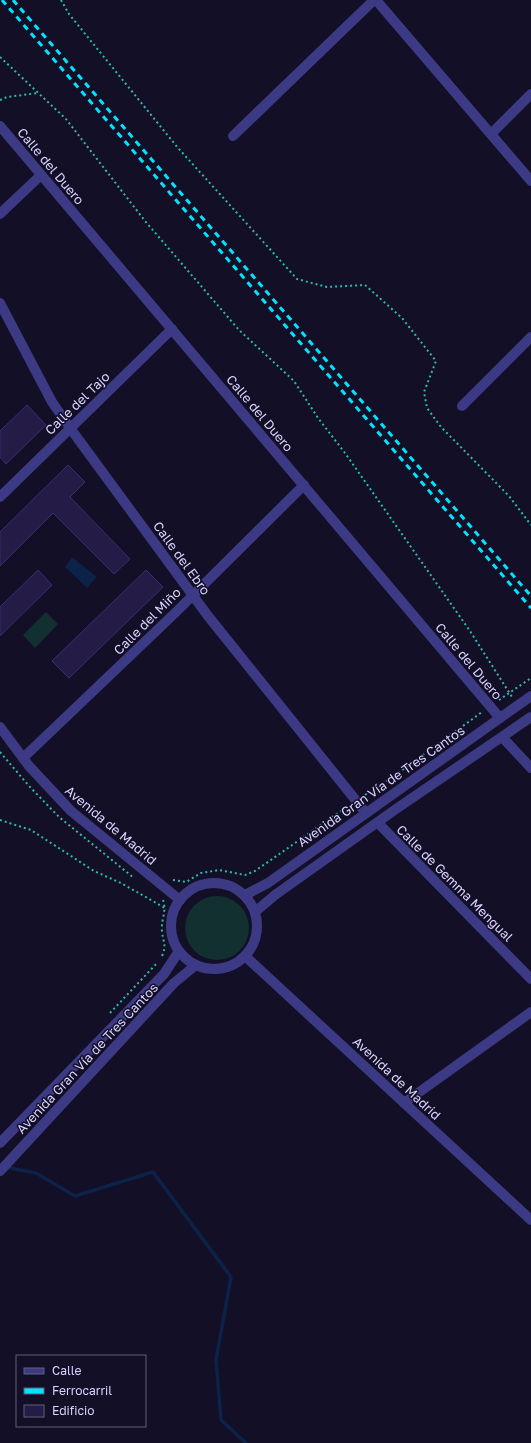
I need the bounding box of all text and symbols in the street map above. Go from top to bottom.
street label: Calle del Duero [14,124,88,208]
street label: Calle del Tajo [41,368,113,438]
street label: Calle del Duero [223,371,297,455]
street label: Calle del Ebro [150,518,214,598]
street label: Calle del Miño [110,584,184,658]
street label: Calle del Duero [432,619,506,703]
street label: Avenida Gran Vía de Tres Cantos [294,722,468,850]
street label: Avenida de Madrid [62,782,160,868]
street label: Calle de Gemma Mengual [393,821,517,945]
street label: Avenida Gran Vía de Tres Cantos [13,979,161,1137]
street label: Avenida de Madrid [350,1033,444,1123]
legend [16,1355,146,1427]
text: Calle [52,1363,82,1378]
text: Ferrocarril [52,1383,112,1398]
text: Edificio [52,1403,94,1418]

